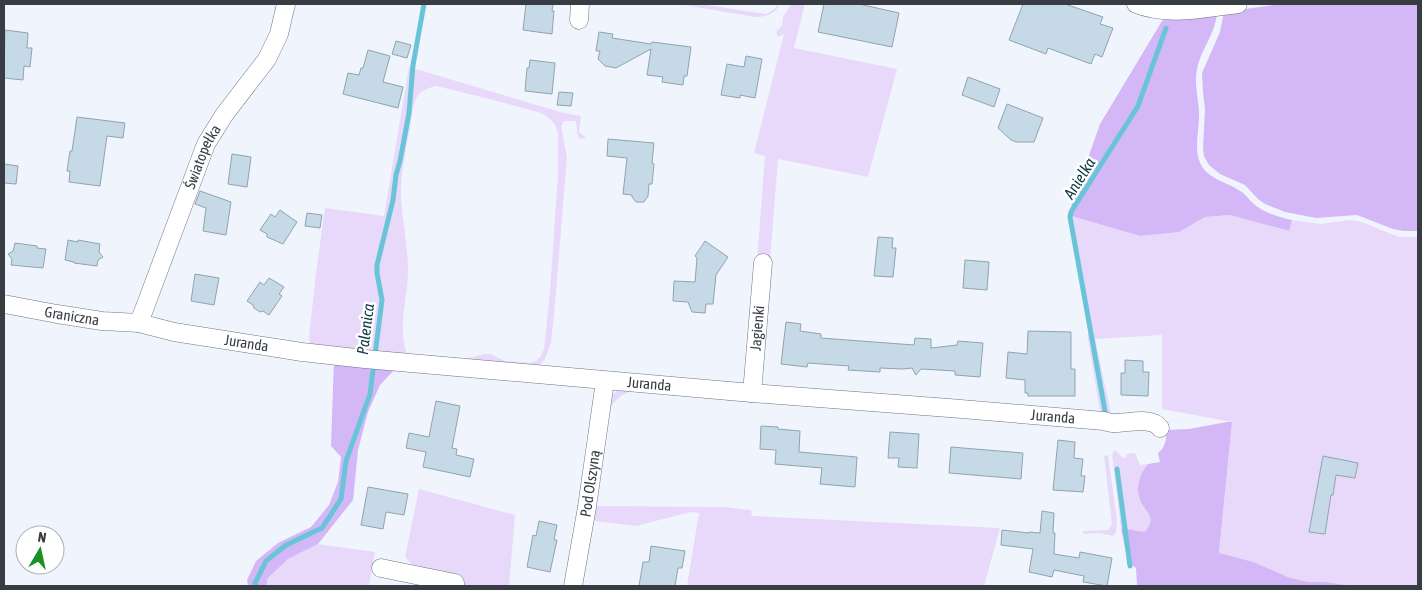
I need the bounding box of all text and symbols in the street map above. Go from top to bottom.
street label: Światopełka [181,121,224,191]
water label: Anielka [1059,154,1099,203]
water label: Palenica [353,302,377,355]
street label: Graniczna [43,303,100,328]
street label: Jagienki [747,305,767,352]
street label: Juranda [223,331,270,355]
street label: Juranda [626,373,672,394]
street label: Juranda [1030,406,1076,427]
street label: Pod Olszyną [576,449,603,518]
north arrow [15,525,65,575]
text: N [37,529,47,546]

